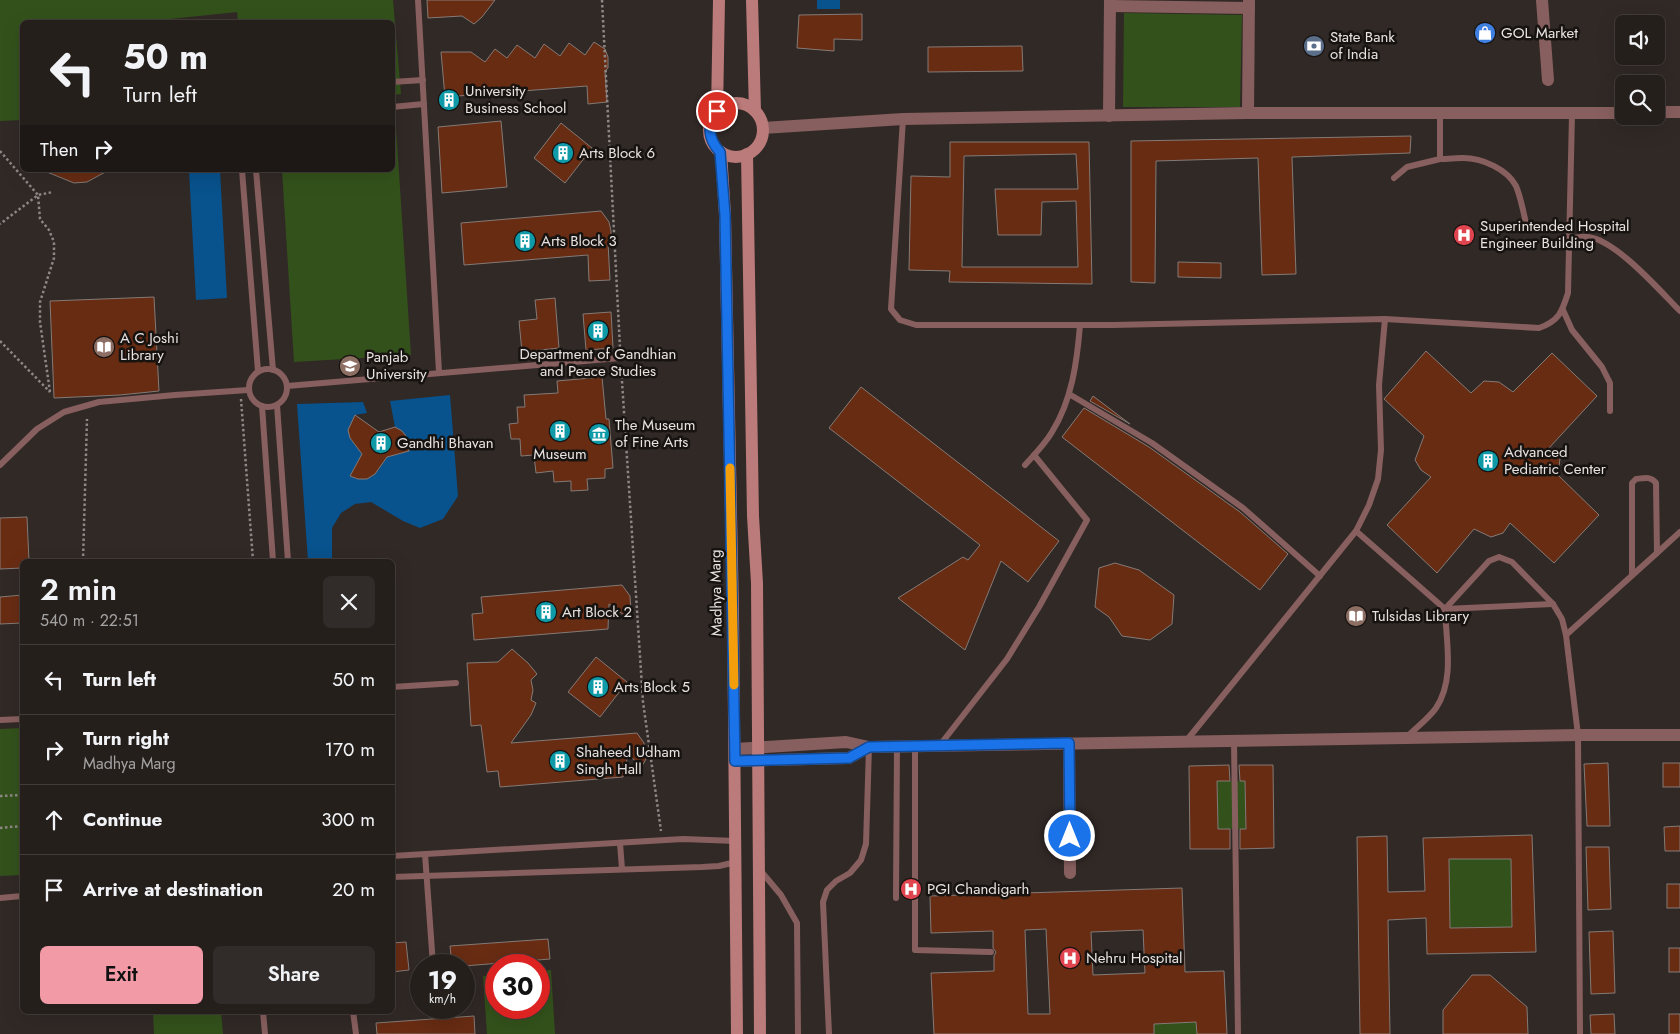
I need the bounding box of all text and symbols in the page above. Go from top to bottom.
map controls [1615,15,1665,125]
button: sound [1615,15,1665,65]
shop icon: GOL Market [1473,21,1497,45]
place label: GOL Market [1501,22,1578,44]
place label: State Bank of India [1330,26,1395,65]
text: 50 m [123,32,208,82]
bank icon: State Bank of India [1302,34,1326,58]
icon: left [40,40,105,105]
button: search [1615,75,1665,125]
text: Turn left [123,78,197,110]
place label: University Business School [465,80,566,119]
building icon: University Business School [437,88,461,112]
pin [696,90,738,132]
icon: arrive [703,97,731,125]
icon: right [89,135,117,163]
text: Then [40,136,79,163]
building icon: Arts Block 6 [551,141,575,165]
place label: Arts Block 6 [579,142,655,164]
place label: Superintended Hospital Engineer Building [1480,215,1630,254]
hospital icon: Superintended Hospital Engineer Building [1452,223,1476,247]
building icon: Arts Block 3 [513,229,537,253]
place label: Arts Block 3 [541,230,617,252]
building icon: Department of Gandhian and Peace Studies [586,319,610,343]
place label: A C Joshi Library [120,327,179,366]
library icon: A C Joshi Library [92,335,116,359]
place label: Department of Gandhian and Peace Studies [520,343,676,382]
place label: Panjab University [366,346,427,385]
school or university icon: Panjab University [338,354,362,378]
place label: The Museum of Fine Arts [615,414,695,453]
building icon: Museum [548,419,572,443]
museum icon: The Museum of Fine Arts [587,422,611,446]
building icon: Gandhi Bhavan [369,431,393,455]
place label: Gandhi Bhavan [397,432,494,454]
place label: Advanced Pediatric Center [1504,441,1607,480]
place label: Museum [533,443,587,465]
building icon: Advanced Pediatric Center [1476,449,1500,473]
street label: Madhya Marg [704,549,728,637]
text: 2 min [40,568,117,611]
button: close [323,576,375,628]
building icon: Art Block 2 [534,600,558,624]
place label: Art Block 2 [562,601,632,623]
library icon: Tulsidas Library [1344,604,1368,628]
place label: Tulsidas Library [1372,605,1470,627]
text: 540 m · 22:51 [40,609,139,632]
icon: left [40,666,68,694]
text: Turn left [83,666,156,693]
text: 50 m [332,666,375,693]
building icon: Arts Block 5 [586,675,610,699]
place label: Arts Block 5 [614,676,690,698]
text: Turn right [83,725,169,752]
icon: right [40,736,68,764]
text: 170 m [325,736,375,763]
place label: Shaheed Udham Singh Hall [576,741,680,780]
building icon: Shaheed Udham Singh Hall [548,749,572,773]
text: Madhya Marg [83,752,176,775]
icon: ahead [40,806,68,834]
text: Continue [83,806,162,833]
text: 300 m [321,806,375,833]
position arrow [1043,809,1095,861]
icon: arrive [40,876,68,904]
text: Arrive at destination [83,876,263,903]
text: 20 m [332,876,375,903]
hospital icon: PGI Chandigarh [899,877,923,901]
place label: PGI Chandigarh [927,878,1030,900]
button: Exit [40,946,203,1004]
button: Share [213,946,375,1004]
hospital icon: Nehru Hospital [1058,946,1082,970]
place label: Nehru Hospital [1086,947,1182,969]
speed limit sign: 30 [485,954,550,1019]
text: 19 [428,962,457,998]
text: km/h [429,990,456,1008]

